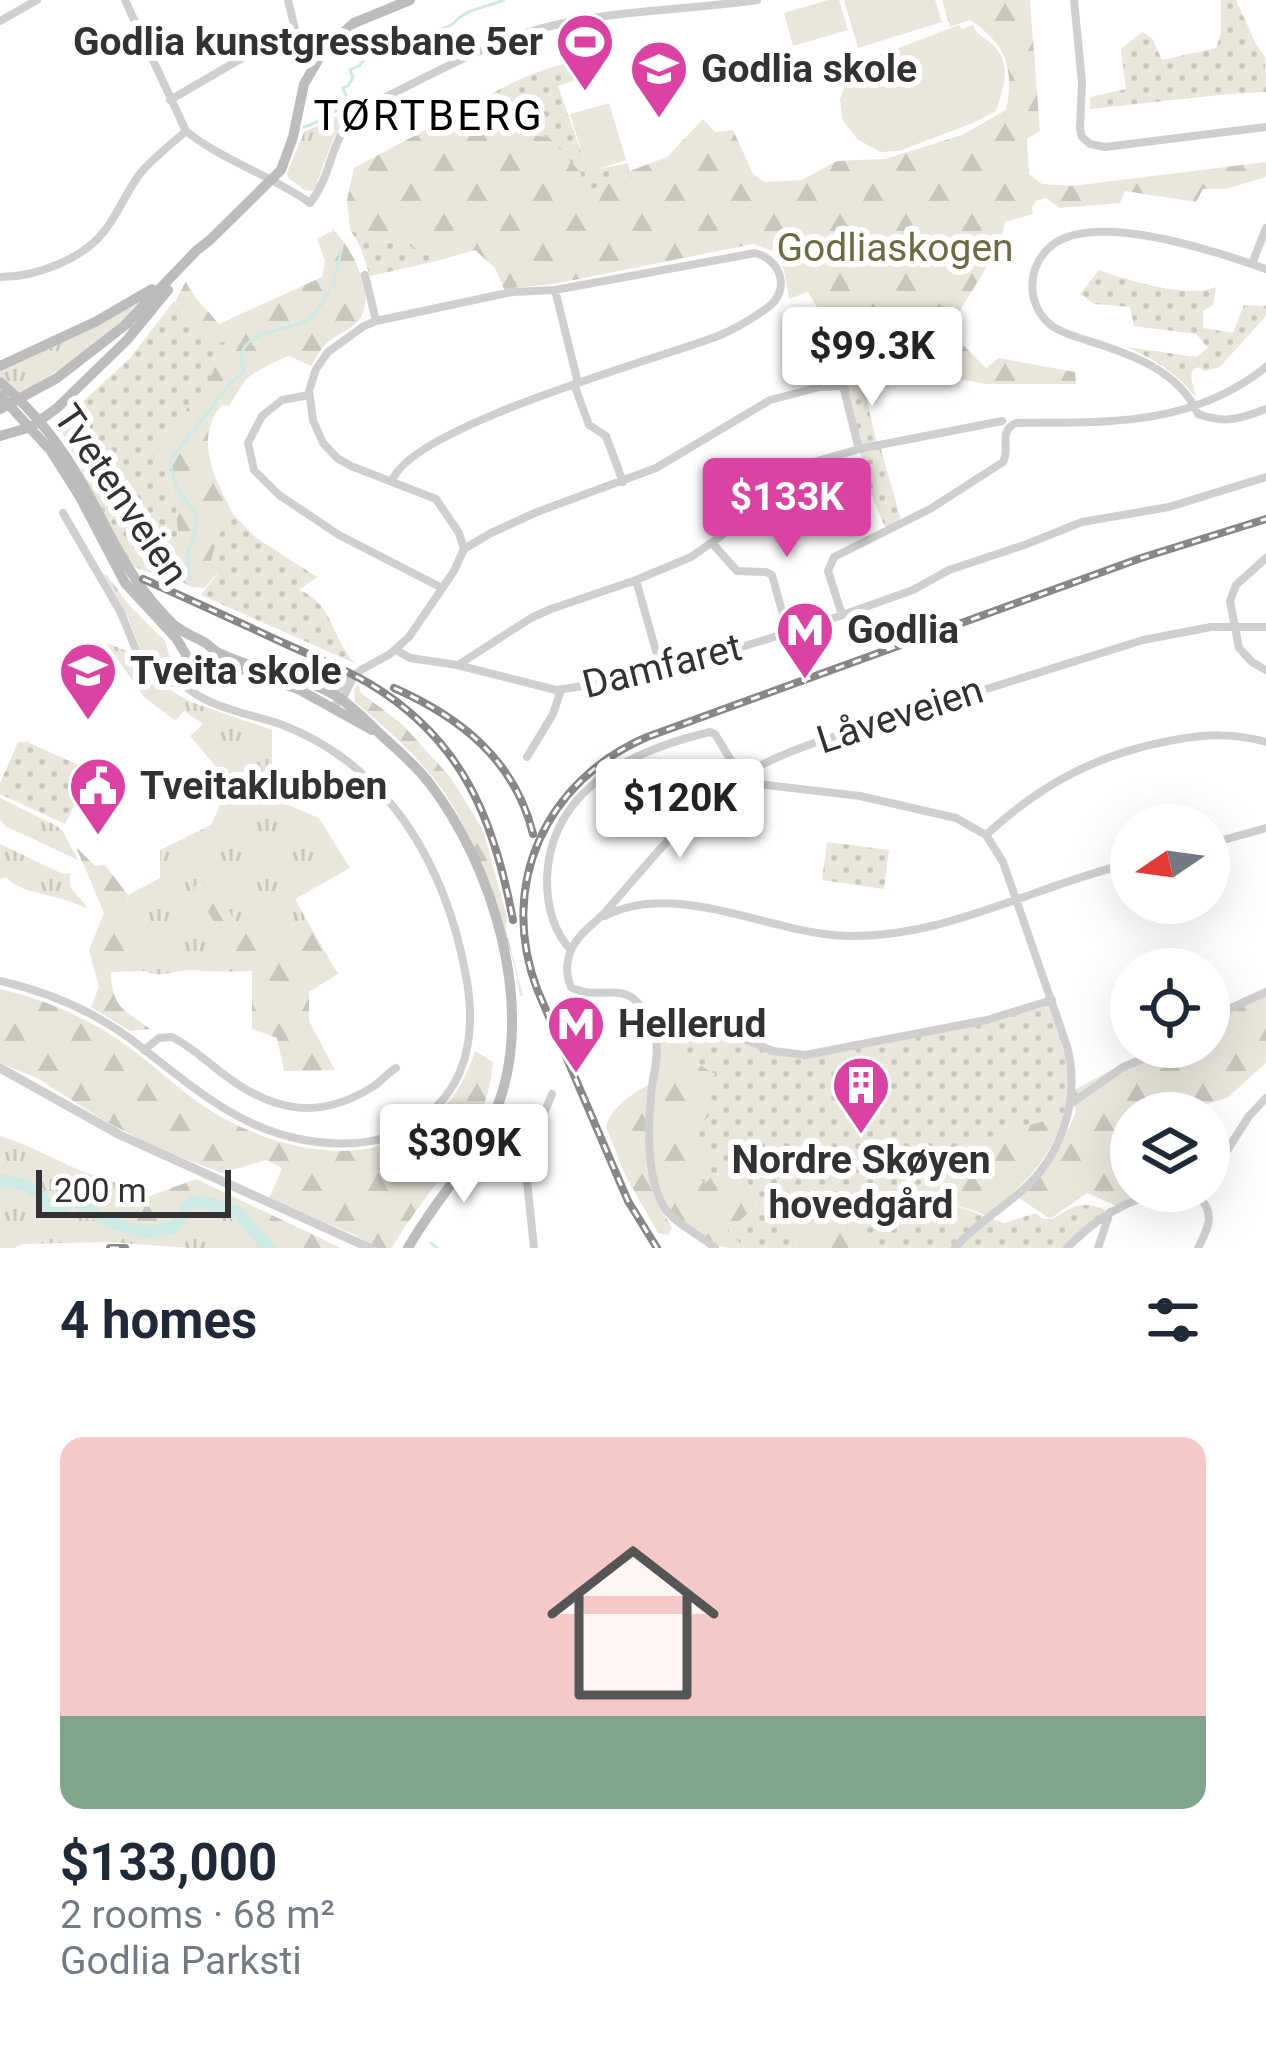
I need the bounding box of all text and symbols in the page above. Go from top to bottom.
sports icon: Godlia kunstgressbane 5er [554,11,616,93]
place label: Godlia kunstgressbane 5er [73,19,543,65]
school or university icon: Godlia skole [628,38,690,120]
place label: Godlia skole [701,46,917,92]
district label: TØRTBERG [313,91,545,140]
park label: Godliaskogen [776,225,1014,271]
pin: $99.3K [774,307,970,409]
text: $99.3K [809,323,935,369]
street label: Tvetenveien [44,396,198,594]
pin: $133K [703,458,871,560]
text: $133K [730,474,844,520]
metro station icon: Godlia [774,599,836,681]
place label: Godlia [847,607,959,653]
street label: Damfaret [578,624,746,708]
school or university icon: Tveita skole [57,640,119,722]
place label: Tveita skole [130,648,342,694]
street label: Låveveien [811,667,989,763]
public building icon: Tveitaklubben [67,755,129,837]
pin: $120K [596,759,764,861]
place label: Tveitaklubben [140,763,387,809]
text: $120K [623,775,737,821]
north arrow [1110,804,1230,924]
map controls [1110,804,1230,1212]
button: locate [1110,948,1230,1068]
metro station icon: Hellerud [545,993,607,1075]
place label: Hellerud [618,1001,766,1047]
building icon: Nordre Skøyen hovedgård [830,1054,892,1136]
button: layers [1110,1092,1230,1212]
pin: $309K [380,1104,548,1206]
text: $309K [407,1120,521,1166]
place label: Nordre Skøyen hovedgård [731,1137,991,1228]
scale bar [36,1164,231,1217]
text: 200 m [54,1171,147,1210]
icon: filters [1140,1287,1206,1353]
text: 4 homes [60,1291,257,1350]
icon: home [525,1515,741,1731]
text: $133,000 [60,1833,277,1892]
text: 2 rooms · 68 m² [60,1892,335,1938]
text: Godlia Parksti [60,1938,302,1984]

